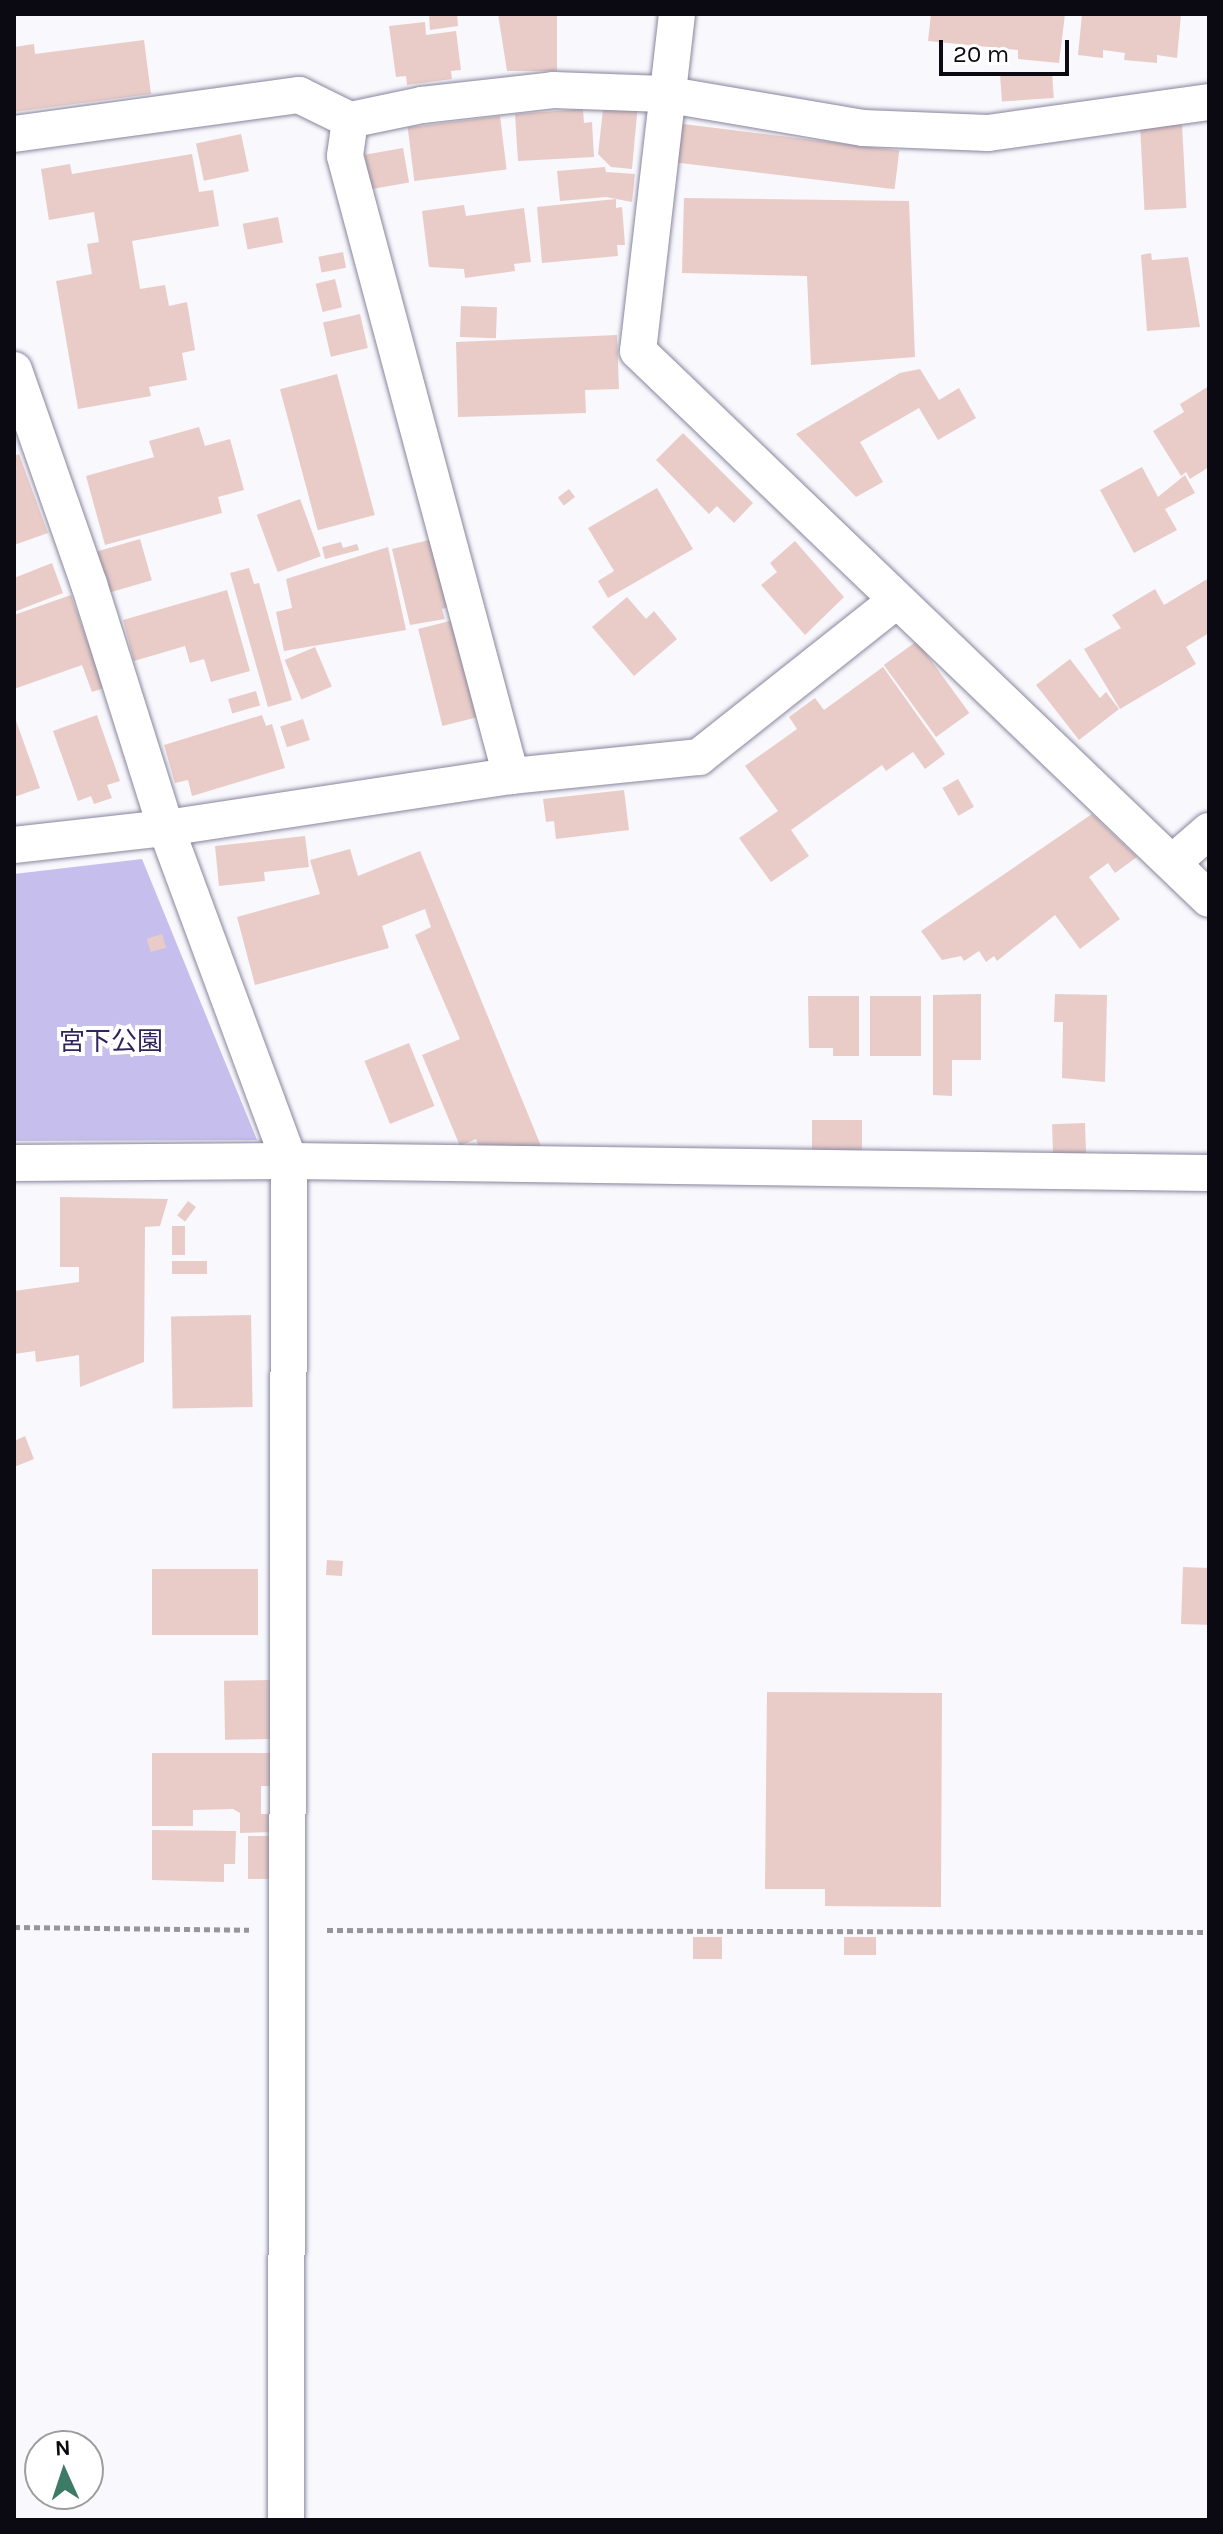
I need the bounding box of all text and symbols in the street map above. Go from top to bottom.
scale bar [943,24,1073,74]
text: 20 m [953,40,1009,68]
park label: 宮下公園 [59,1026,163,1058]
north arrow [24,2430,104,2510]
text: N [54,2435,71,2461]

